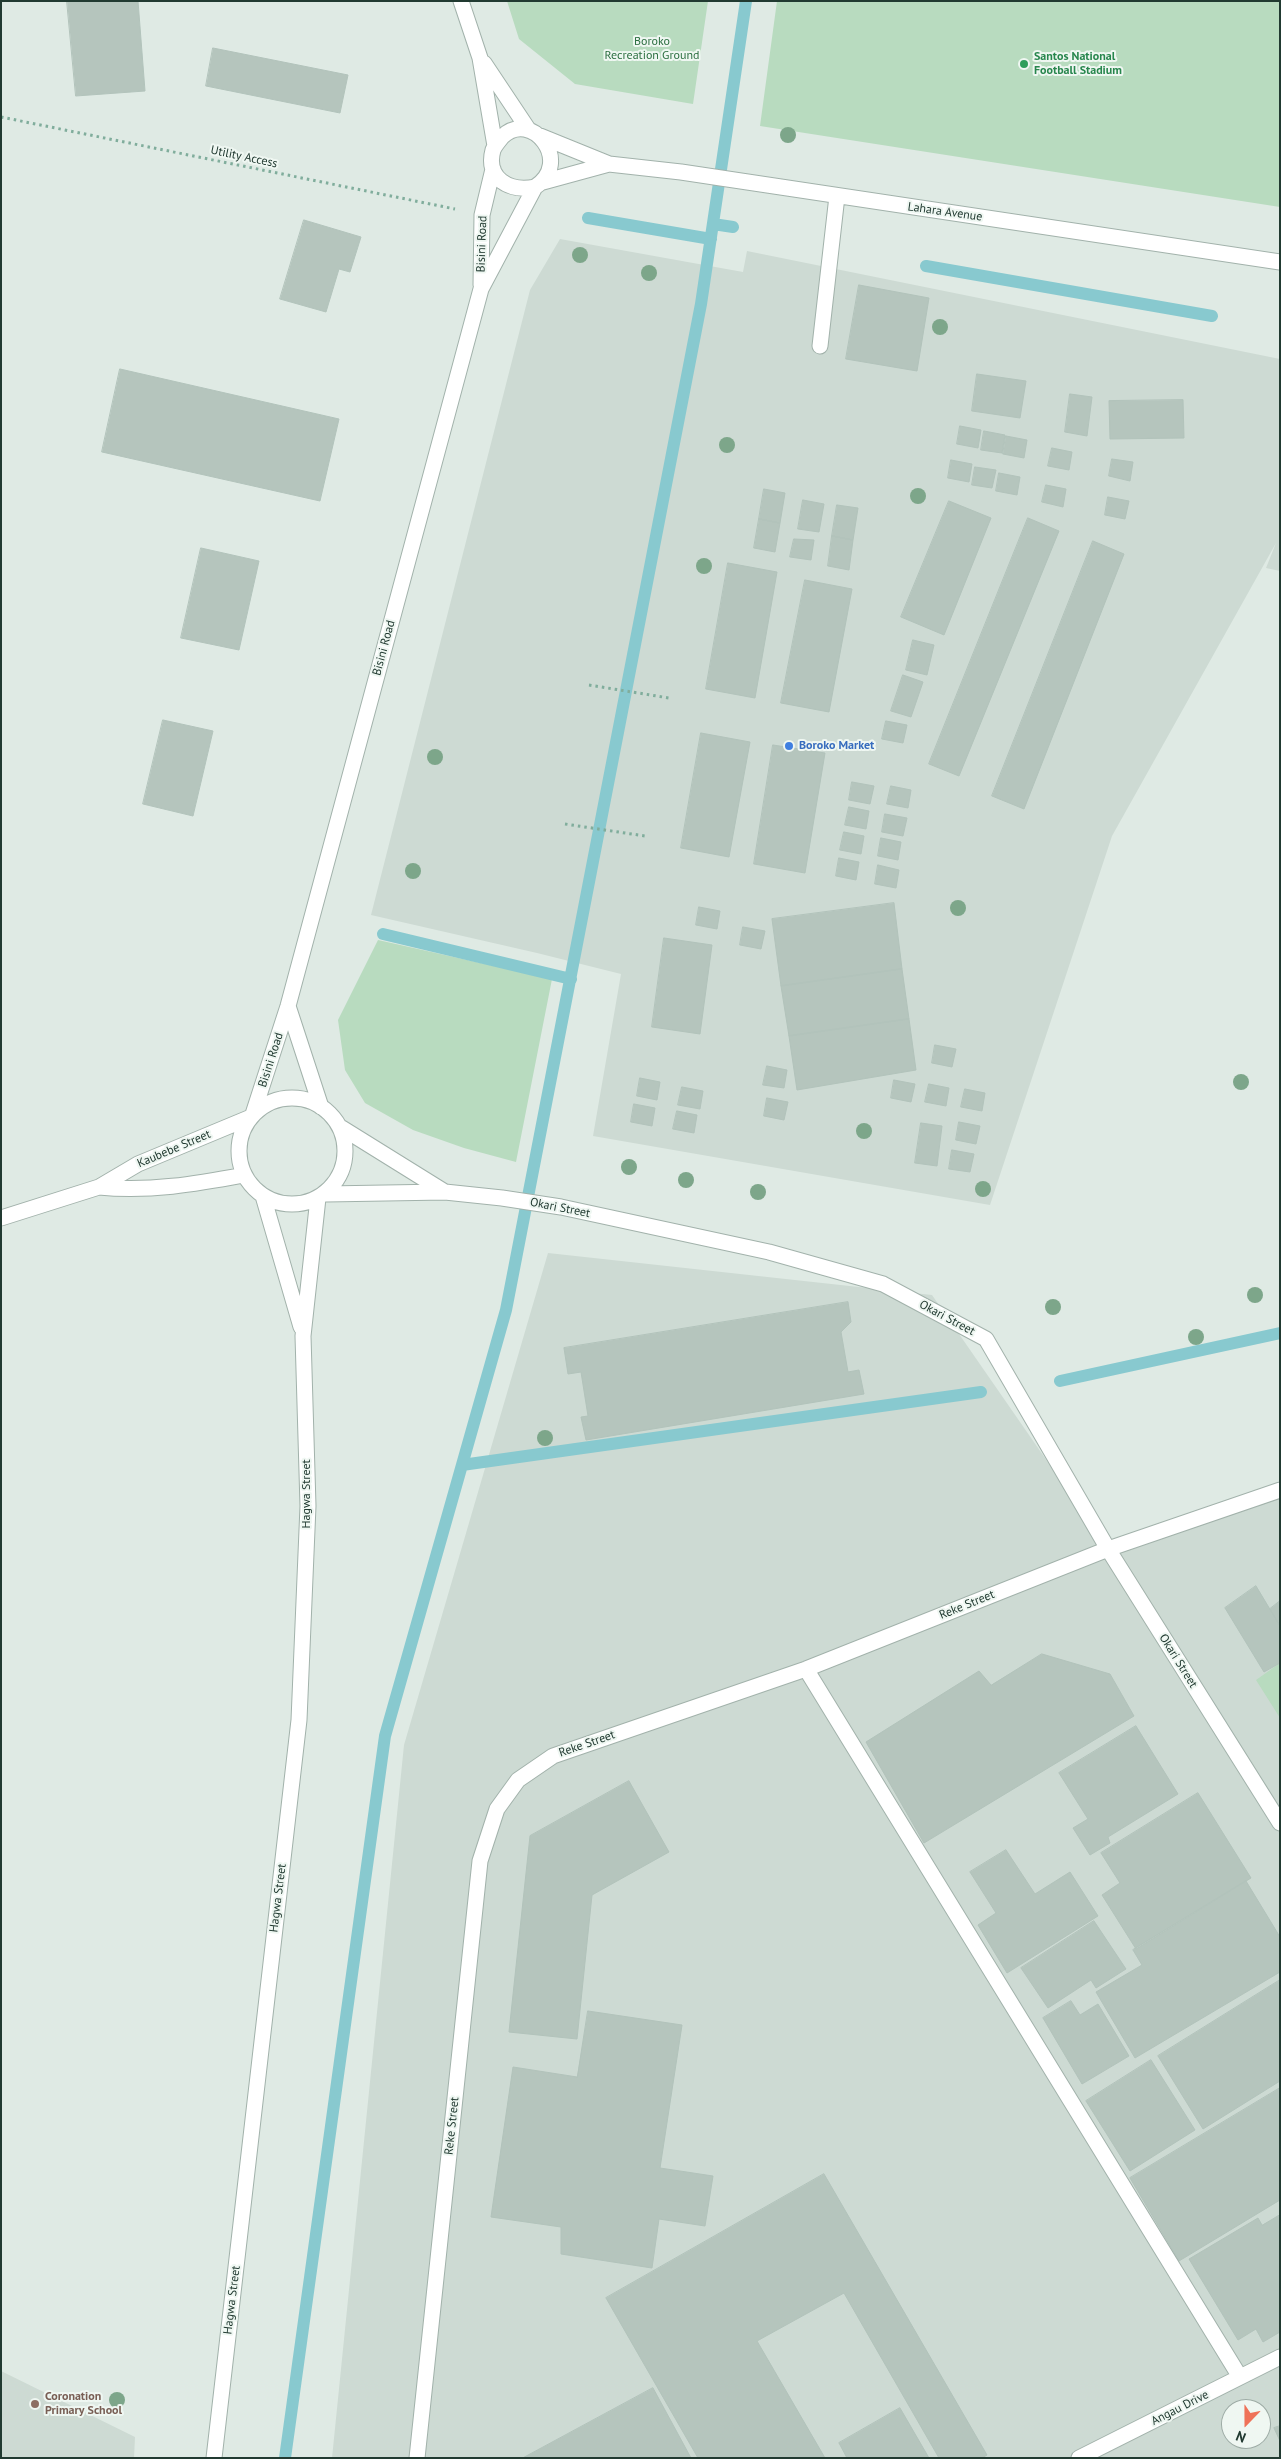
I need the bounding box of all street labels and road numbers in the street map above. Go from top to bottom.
street label: Utility Access [209,143,279,171]
street label: Lahara Avenue [907,200,983,224]
street label: Bisini Road [474,215,490,273]
street label: Bisini Road [370,619,398,677]
street label: Bisini Road [255,1031,287,1089]
street label: Kaubebe Street [135,1127,213,1171]
street label: Okari Street [529,1195,591,1221]
street label: Okari Street [917,1297,977,1339]
street label: Hagwa Street [300,1459,314,1529]
street label: Reke Street [937,1587,997,1623]
street label: Okari Street [1156,1631,1200,1691]
street label: Reke Street [557,1728,617,1760]
street label: Hagwa Street [267,1863,289,1933]
street label: Reke Street [442,2096,462,2156]
street label: Hagwa Street [221,2265,243,2335]
street label: Angau Drive [1149,2387,1211,2429]

